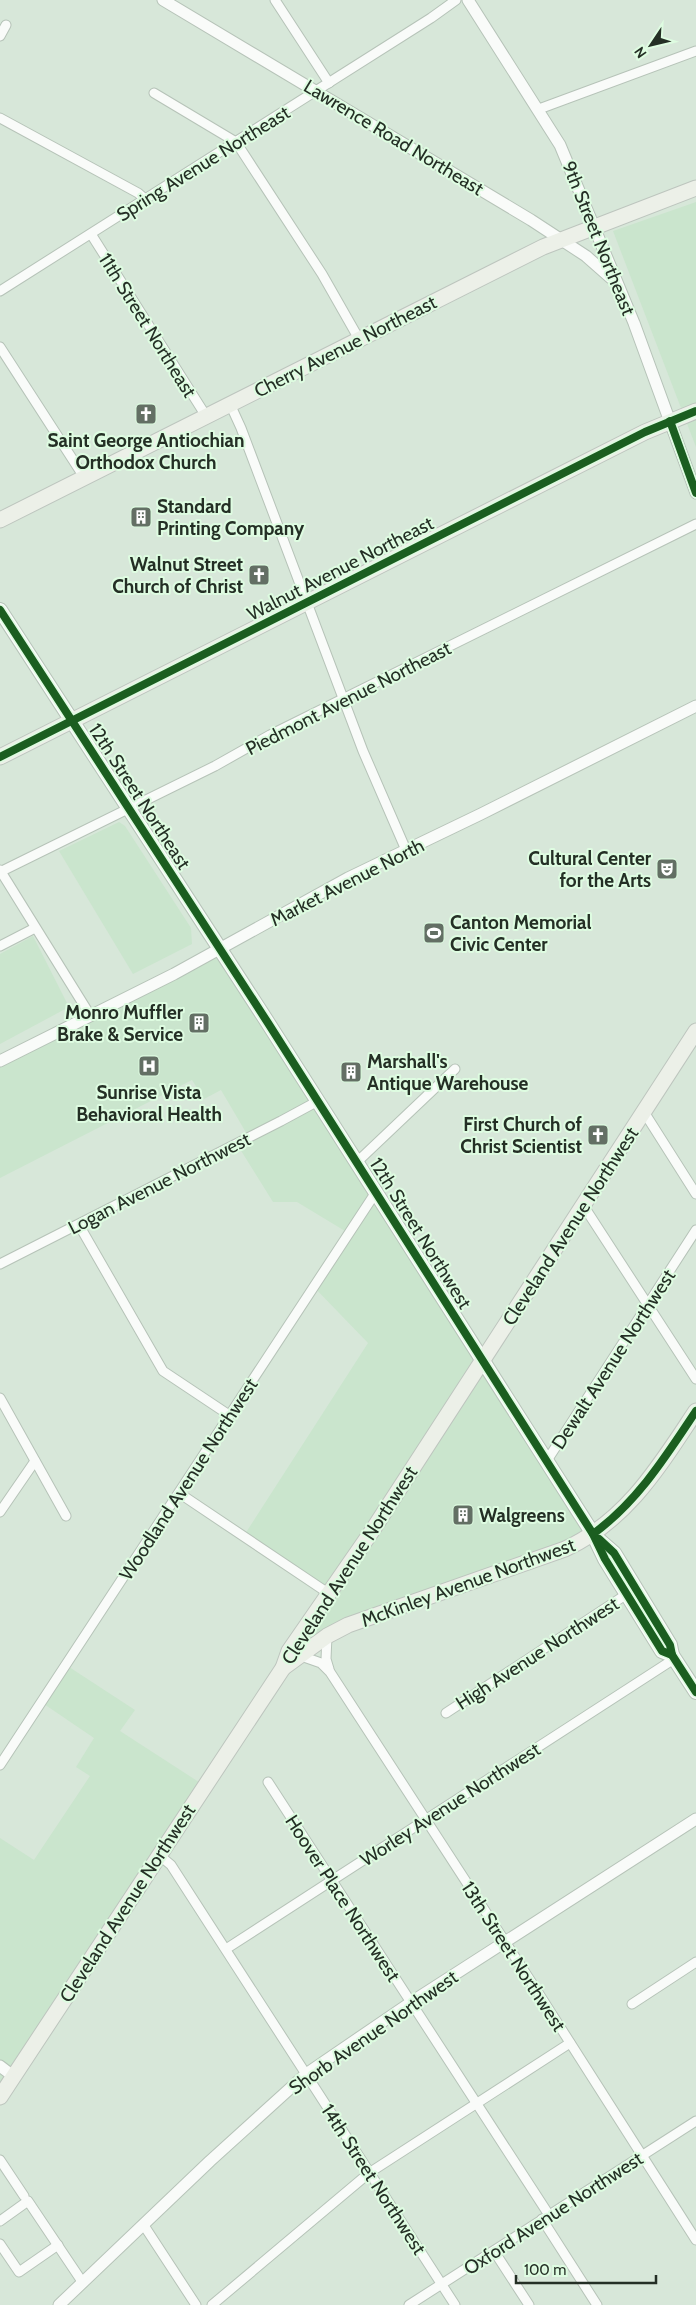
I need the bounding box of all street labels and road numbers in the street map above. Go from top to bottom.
street label: Lawrence Road Northeast [300,75,488,201]
street label: Spring Avenue Northeast [112,100,295,226]
street label: 9th Street Northeast [557,158,640,319]
street label: 11th Street Northeast [94,249,202,402]
street label: Cherry Avenue Northeast [250,290,441,402]
street label: Walnut Avenue Northeast [243,511,438,625]
street label: Piedmont Avenue Northeast [242,636,455,760]
street label: 12th Street Northeast [84,719,196,874]
street label: Market Avenue North [266,834,428,931]
street label: Cleveland Avenue Northwest [498,1122,644,1330]
street label: Logan Avenue Northwest [64,1127,255,1239]
street label: 12th Street Northwest [365,1153,477,1314]
street label: Dewalt Avenue Northwest [547,1265,680,1453]
street label: Woodland Avenue Northwest [114,1374,263,1585]
street label: Cleveland Avenue Northwest [277,1461,423,1669]
street label: McKinley Avenue Northwest [358,1533,579,1632]
street label: High Avenue Northwest [451,1592,624,1715]
street label: Worley Avenue Northwest [356,1737,545,1871]
street label: Cleveland Avenue Northwest [55,1799,201,2007]
street label: Hoover Place Northwest [280,1811,405,1986]
street label: 13th Street Northwest [456,1877,571,2036]
street label: Shorb Avenue Northwest [284,1965,463,2099]
street label: 14th Street Northwest [316,2100,431,2259]
street label: Oxford Avenue Northwest [459,2147,648,2280]

